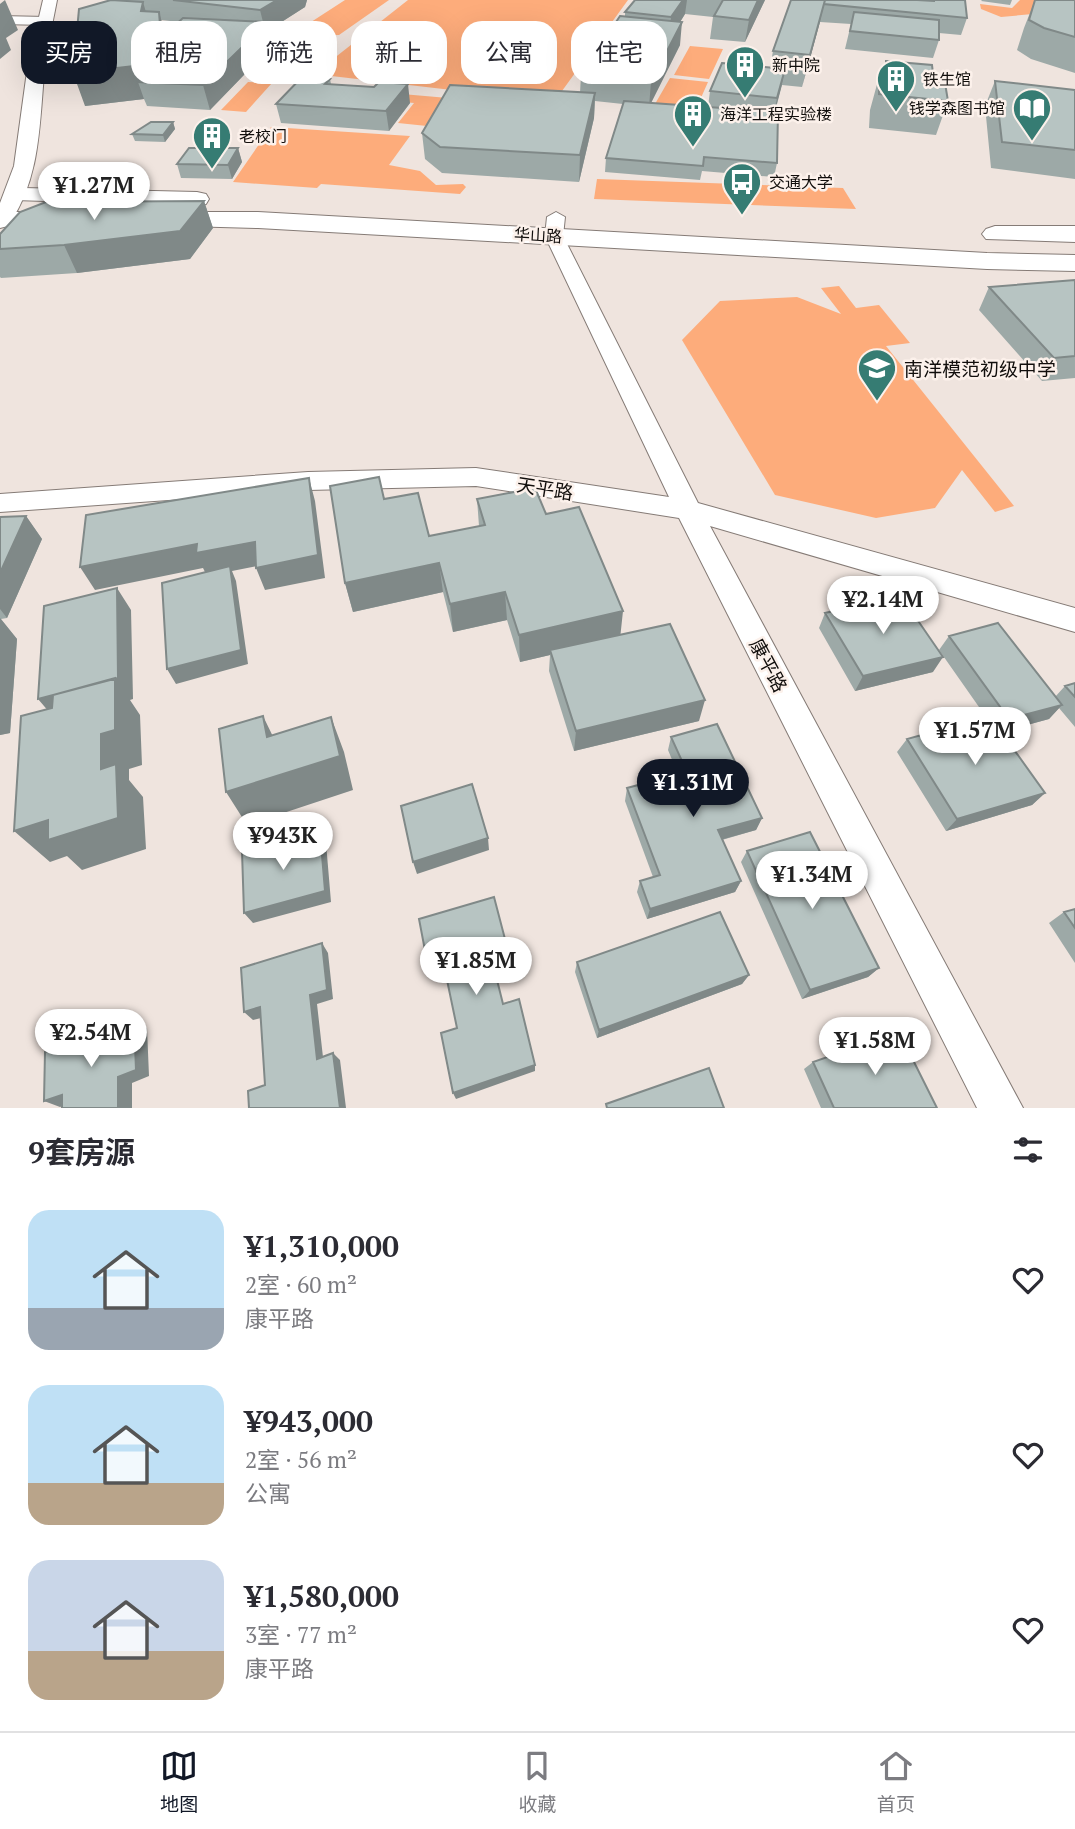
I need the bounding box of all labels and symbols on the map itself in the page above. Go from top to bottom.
building icon: 新中院 [724,44,766,99]
place label: 新中院 [772,54,820,76]
building icon: 铁生馆 [875,58,917,113]
place label: 铁生馆 [923,68,971,90]
library icon: 钱学森图书馆 [1011,87,1053,142]
building icon: 海洋工程实验楼 [672,93,714,148]
place label: 钱学森图书馆 [909,97,1005,119]
place label: 海洋工程实验楼 [720,103,832,125]
building icon: 老校门 [191,115,233,170]
place label: 老校门 [239,125,287,147]
bus stop icon: 交通大学 [721,161,763,216]
pin: ¥1.27M [37,162,151,222]
place label: 交通大学 [769,171,833,193]
street label: 华山路 [513,223,563,247]
school or university icon: 南洋模范初级中学 [856,347,898,402]
place label: 南洋模范初级中学 [904,356,1056,381]
street label: 天平路 [515,471,575,505]
pin: ¥2.14M [826,576,940,636]
street label: 康平路 [745,634,793,696]
pin: ¥1.57M [918,708,1032,767]
pin: ¥1.31M [636,760,750,819]
pin: ¥943K [234,812,332,872]
pin: ¥1.34M [755,852,869,911]
pin: ¥1.85M [419,937,533,997]
pin: ¥2.54M [34,1010,148,1069]
pin: ¥1.58M [818,1018,932,1077]

